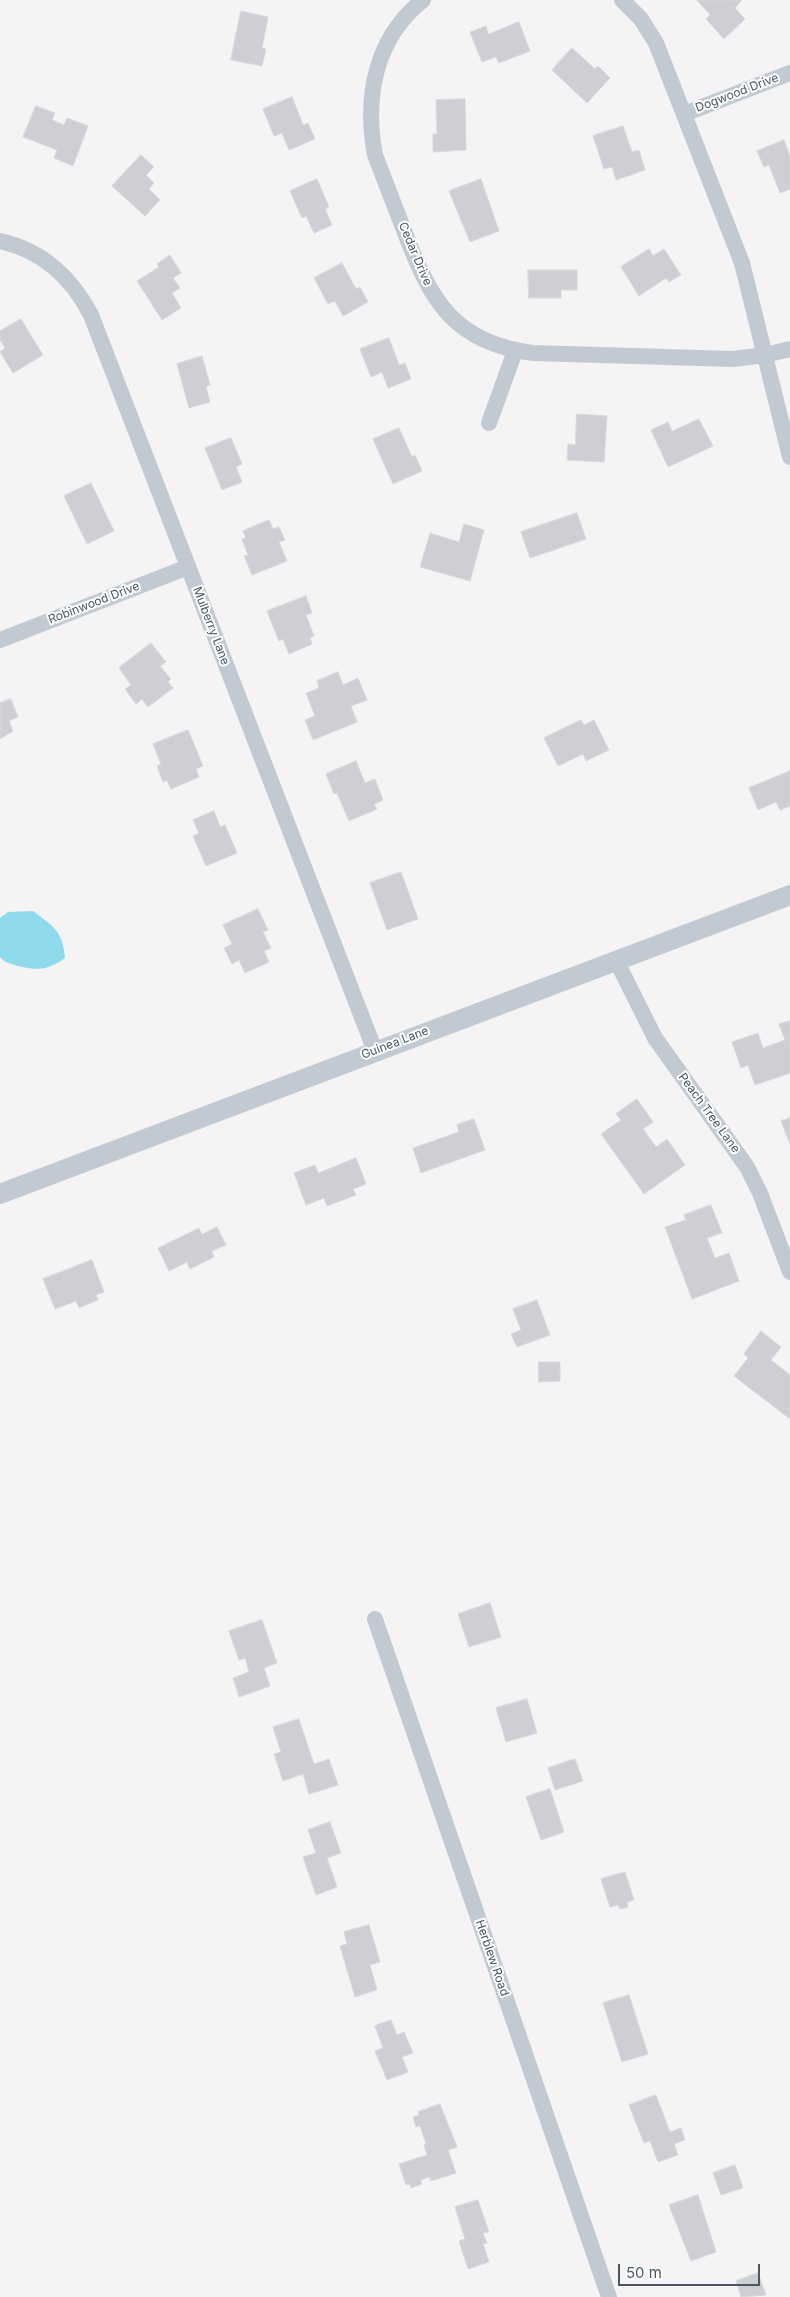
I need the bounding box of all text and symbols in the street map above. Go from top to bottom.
street label: Dogwood Drive [693,71,781,115]
street label: Cedar Drive [395,220,435,288]
street label: Robinwood Drive [46,579,142,627]
street label: Mulberry Lane [190,585,232,667]
street label: Guinea Lane [359,1024,431,1062]
street label: Peach Tree Lane [675,1070,743,1156]
street label: Herblew Road [472,1918,512,1998]
scale bar [620,2254,762,2286]
text: 50 m [626,2263,662,2282]

